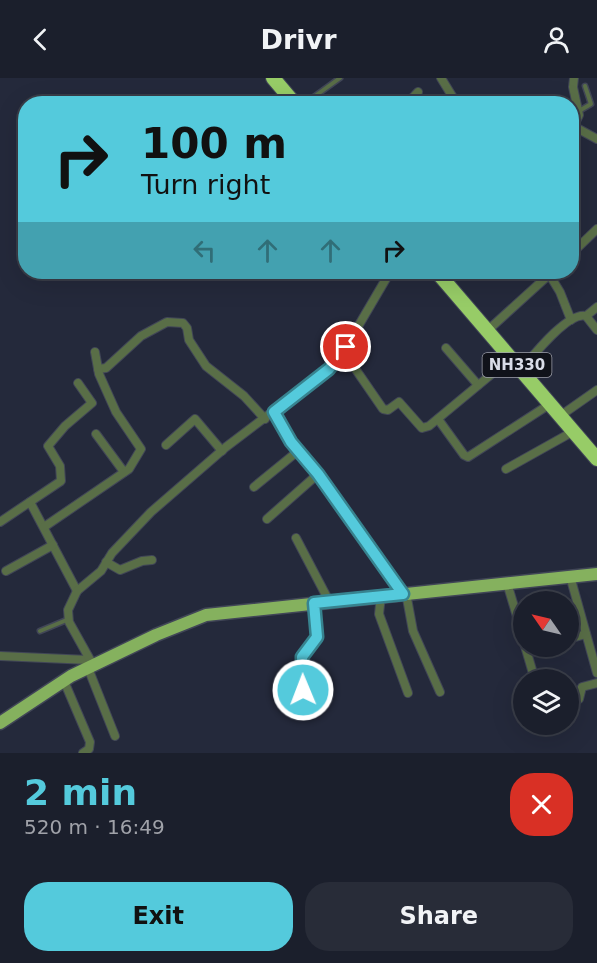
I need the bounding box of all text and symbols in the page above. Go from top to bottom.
icon: back [24,23,57,56]
icon: person [540,23,573,56]
text: Drivr [261,24,336,55]
text: 100 m [141,119,287,168]
icon: right [42,120,120,198]
text: Turn right [141,169,270,200]
icon: left [188,234,221,267]
icon: ahead [251,234,284,267]
icon: ahead [314,234,347,267]
icon: right [377,234,410,267]
pin [320,321,371,372]
icon: arrive [329,330,362,363]
road number: NH330 [482,353,552,377]
north arrow [513,591,579,657]
map controls [513,591,579,735]
position arrow [271,658,335,722]
button: layers [513,669,579,735]
text: 2 min [24,772,137,813]
button: close [510,773,573,836]
text: 520 m · 16:49 [24,815,165,839]
button: Exit [24,882,293,951]
button: Share [305,882,573,951]

